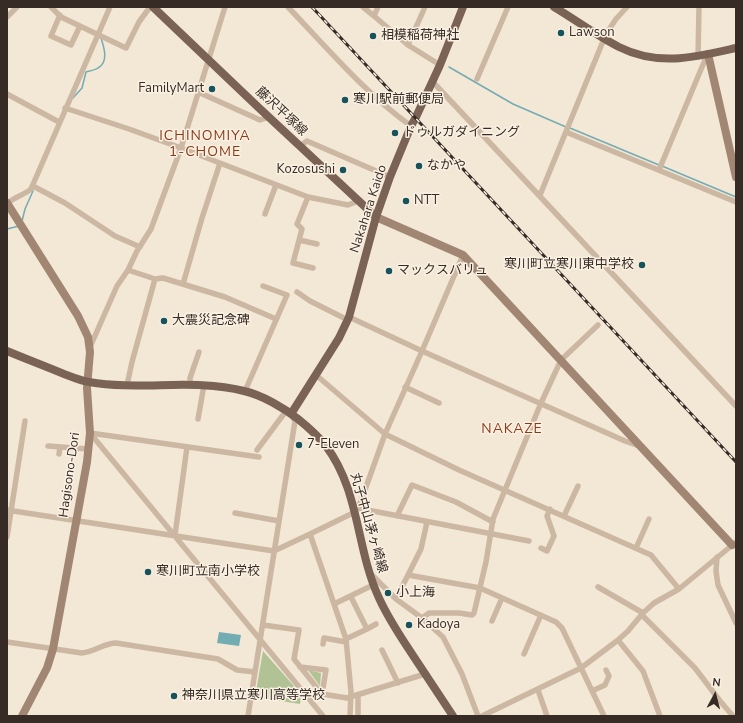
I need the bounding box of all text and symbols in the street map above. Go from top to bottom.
place label: Lawson [569,25,615,41]
place label: 相模稲荷神社 [381,28,459,44]
marker: Lawson [556,28,566,38]
marker: 相模稲荷神社 [368,31,378,41]
place label: FamilyMart [138,81,204,97]
marker: FamilyMart [207,84,217,94]
street label: 藤沢平塚線 [252,84,310,140]
place label: 寒川駅前郵便局 [353,92,444,108]
marker: 寒川駅前郵便局 [340,95,350,105]
place label: ドゥルガダイニング [403,125,520,141]
marker: ドゥルガダイニング [390,128,400,138]
district label: ICHINOMIYA 1-CHOME [159,129,251,162]
place label: なかや [427,158,466,174]
marker: なかや [414,161,424,171]
place label: Kozosushi [277,162,335,178]
street label: Nakahara Kaido [347,163,391,255]
marker: Kozosushi [338,165,348,175]
place label: NTT [414,193,439,209]
marker: NTT [401,196,411,206]
place label: 寒川町立寒川東中学校 [504,257,634,273]
marker: 寒川町立寒川東中学校 [637,260,647,270]
place label: マックスバリュ [397,263,488,279]
marker: マックスバリュ [384,266,394,276]
place label: 大震災記念碑 [172,313,250,329]
marker: 大震災記念碑 [159,316,169,326]
district label: NAKAZE [481,422,543,438]
street label: Hagisono-Dori [56,431,84,519]
place label: 7-Eleven [307,437,359,453]
marker: 7-Eleven [294,440,304,450]
street label: 丸子中山茅ヶ崎線 [346,471,390,575]
place label: 寒川町立南小学校 [156,564,260,580]
marker: 寒川町立南小学校 [143,567,153,577]
place label: 小上海 [396,585,435,601]
marker: 小上海 [383,588,393,598]
place label: Kadoya [417,617,460,633]
marker: Kadoya [404,620,414,630]
north arrow [695,675,735,715]
text: N [712,675,722,691]
place label: 神奈川県立寒川高等学校 [182,688,325,704]
marker: 神奈川県立寒川高等学校 [169,691,179,701]

